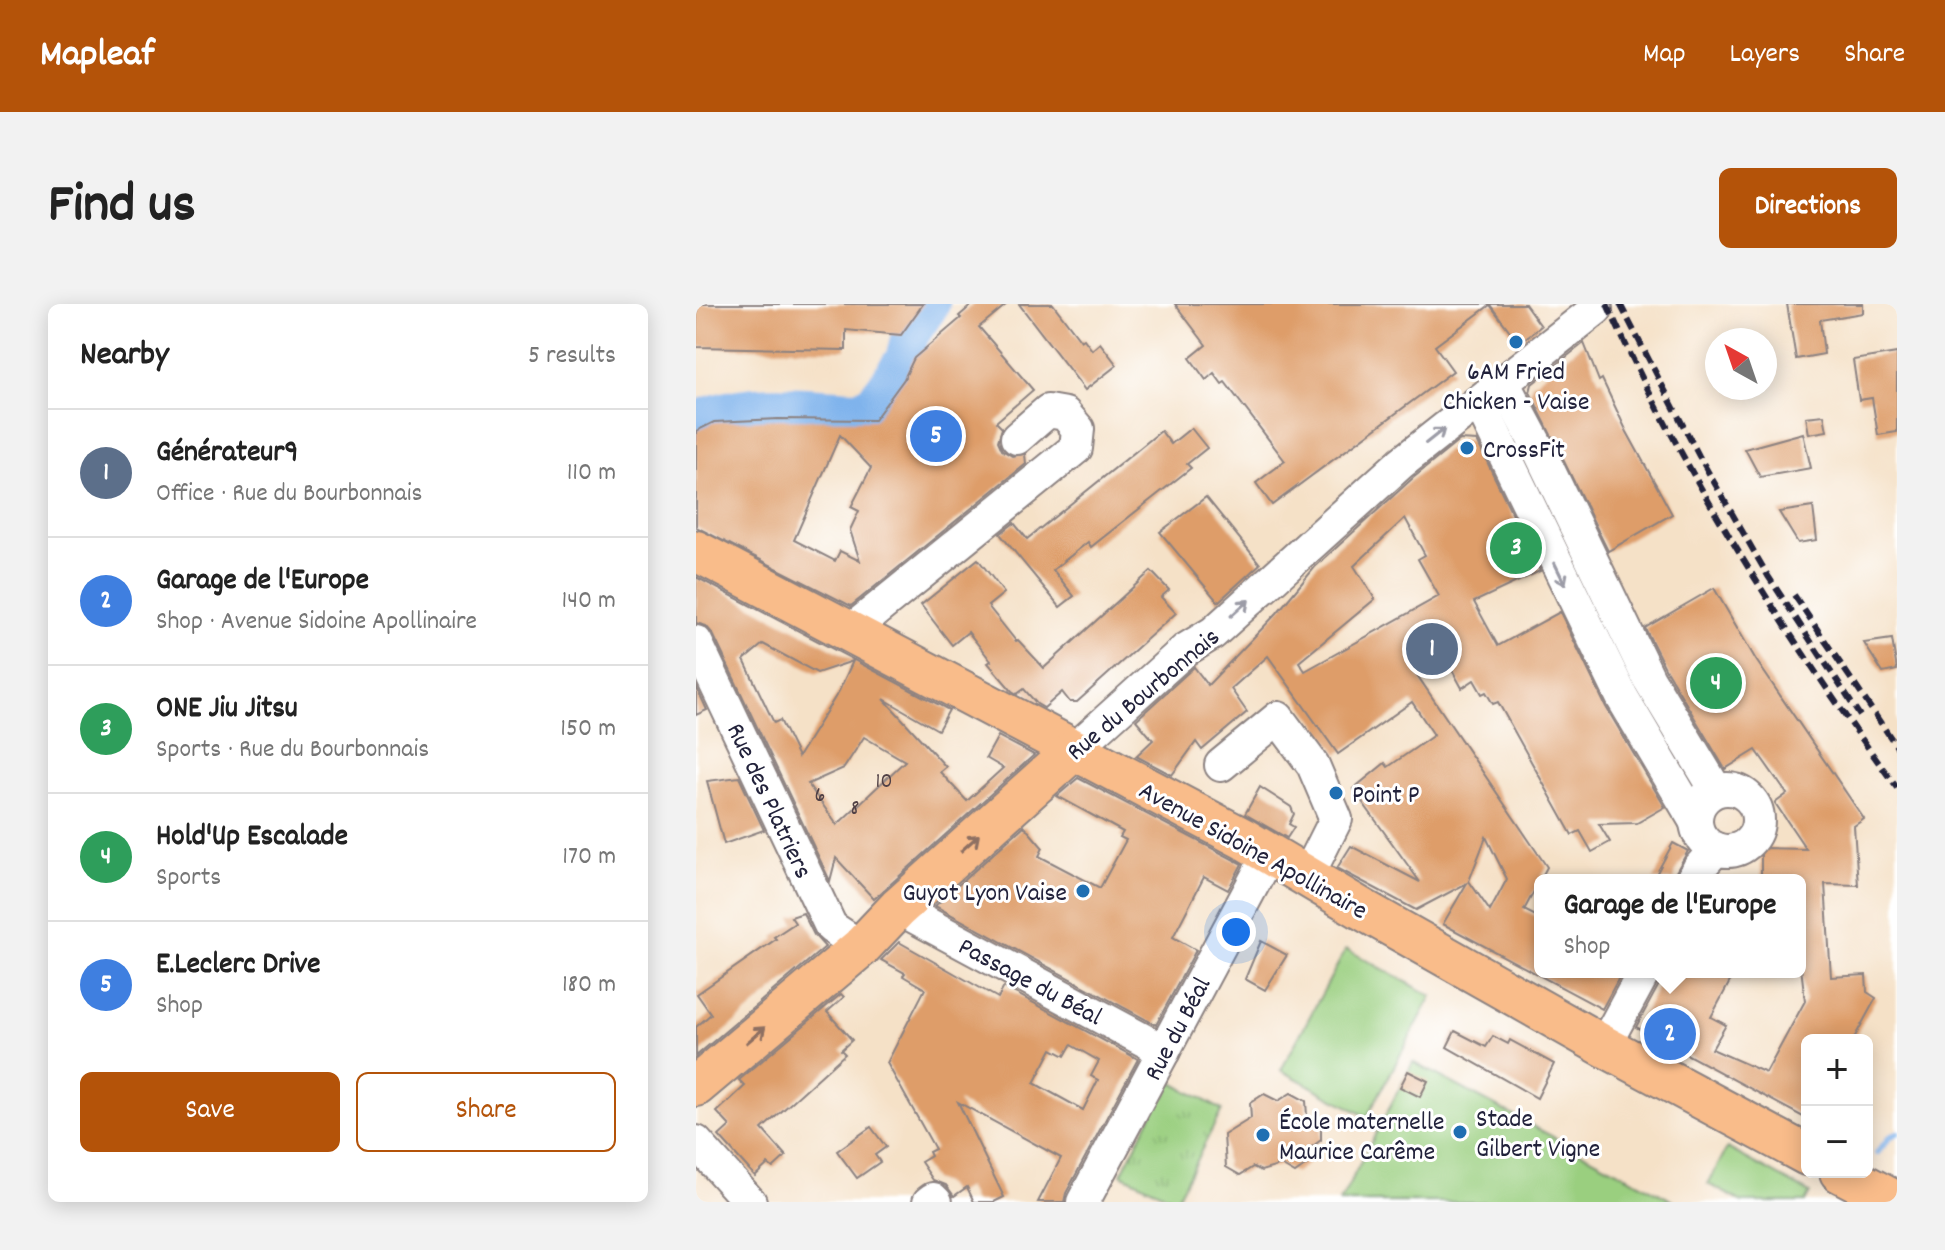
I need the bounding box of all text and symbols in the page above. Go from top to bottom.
text: Mapleaf [40,29,155,84]
text: Map [1643,36,1686,76]
text: Layers [1730,36,1800,76]
text: Share [1844,36,1905,76]
text: Find us [48,168,196,248]
button: Directions [1719,168,1897,248]
north arrow [1705,328,1777,400]
text: Nearby [80,332,169,381]
marker: 6AM Fried Chicken - Vaise [1507,333,1525,351]
text: 5 results [528,338,616,375]
place label: 6AM Fried Chicken - Vaise [1443,355,1589,422]
pin: 5 [910,406,962,466]
one-way arrow [1424,428,1445,445]
text: Générateur9 [156,433,298,476]
place label: CrossFit [1483,433,1565,470]
marker: CrossFit [1458,439,1476,457]
text: 1 [103,455,109,492]
text: 110 m [567,455,616,492]
text: Office · Rue du Bourbonnais [156,476,422,513]
pin: 3 [1490,518,1542,578]
text: Garage de l'Europe [156,561,369,604]
one-way arrow [1553,561,1568,585]
text: 2 [100,583,112,620]
text: 140 m [562,583,616,620]
one-way arrow [1230,599,1250,618]
text: Shop · Avenue Sidoine Apollinaire [156,604,477,641]
pin: 1 [1406,619,1458,679]
street label: Rue du Bourbonnais [1060,620,1229,771]
pin: 4 [1690,653,1742,713]
text: ONE Jiu Jitsu [156,689,298,732]
text: 3 [100,711,112,748]
text: 150 m [560,711,616,748]
street label: Rue des Platriers [716,718,820,885]
text: Sports · Rue du Bourbonnais [156,732,429,769]
house number: 10 [876,767,892,798]
street label: Avenue Sidoine Apollinaire [1131,774,1373,930]
place label: Point P [1352,778,1420,815]
house number: 6 [815,781,825,812]
marker: Point P [1327,784,1345,802]
house number: 8 [851,794,859,825]
text: Hold'Up Escalade [156,817,348,860]
one-way arrow [960,834,980,853]
text: 4 [101,839,111,876]
text: 170 m [562,839,616,876]
text: Sports [156,860,221,897]
popup [1534,874,1806,978]
place label: Guyot Lyon Vaise [902,876,1067,913]
marker: Guyot Lyon Vaise [1074,882,1092,900]
text: Garage de l'Europe [1564,886,1776,929]
your location [1216,912,1256,952]
text: Shop [1564,929,1610,966]
street label: Passage du Béal [951,930,1108,1037]
text: E.Leclerc Drive [156,945,320,988]
text: 5 [100,967,112,1004]
text: 180 m [562,967,616,1004]
street label: Rue du Béal [1136,971,1222,1088]
text: Shop [156,988,203,1025]
pin: 2 [1644,1004,1696,1064]
one-way arrow [745,1026,765,1044]
map controls [1801,1034,1873,1178]
button: + [1801,1034,1873,1106]
button: Save [80,1072,340,1152]
button: Share [356,1072,616,1152]
place label: Stade Gilbert Vigne [1476,1102,1600,1169]
place label: École maternelle Maurice Carême [1279,1105,1444,1172]
button: − [1801,1106,1873,1178]
marker: Stade Gilbert Vigne [1451,1123,1469,1141]
marker: École maternelle Maurice Carême [1254,1126,1272,1144]

